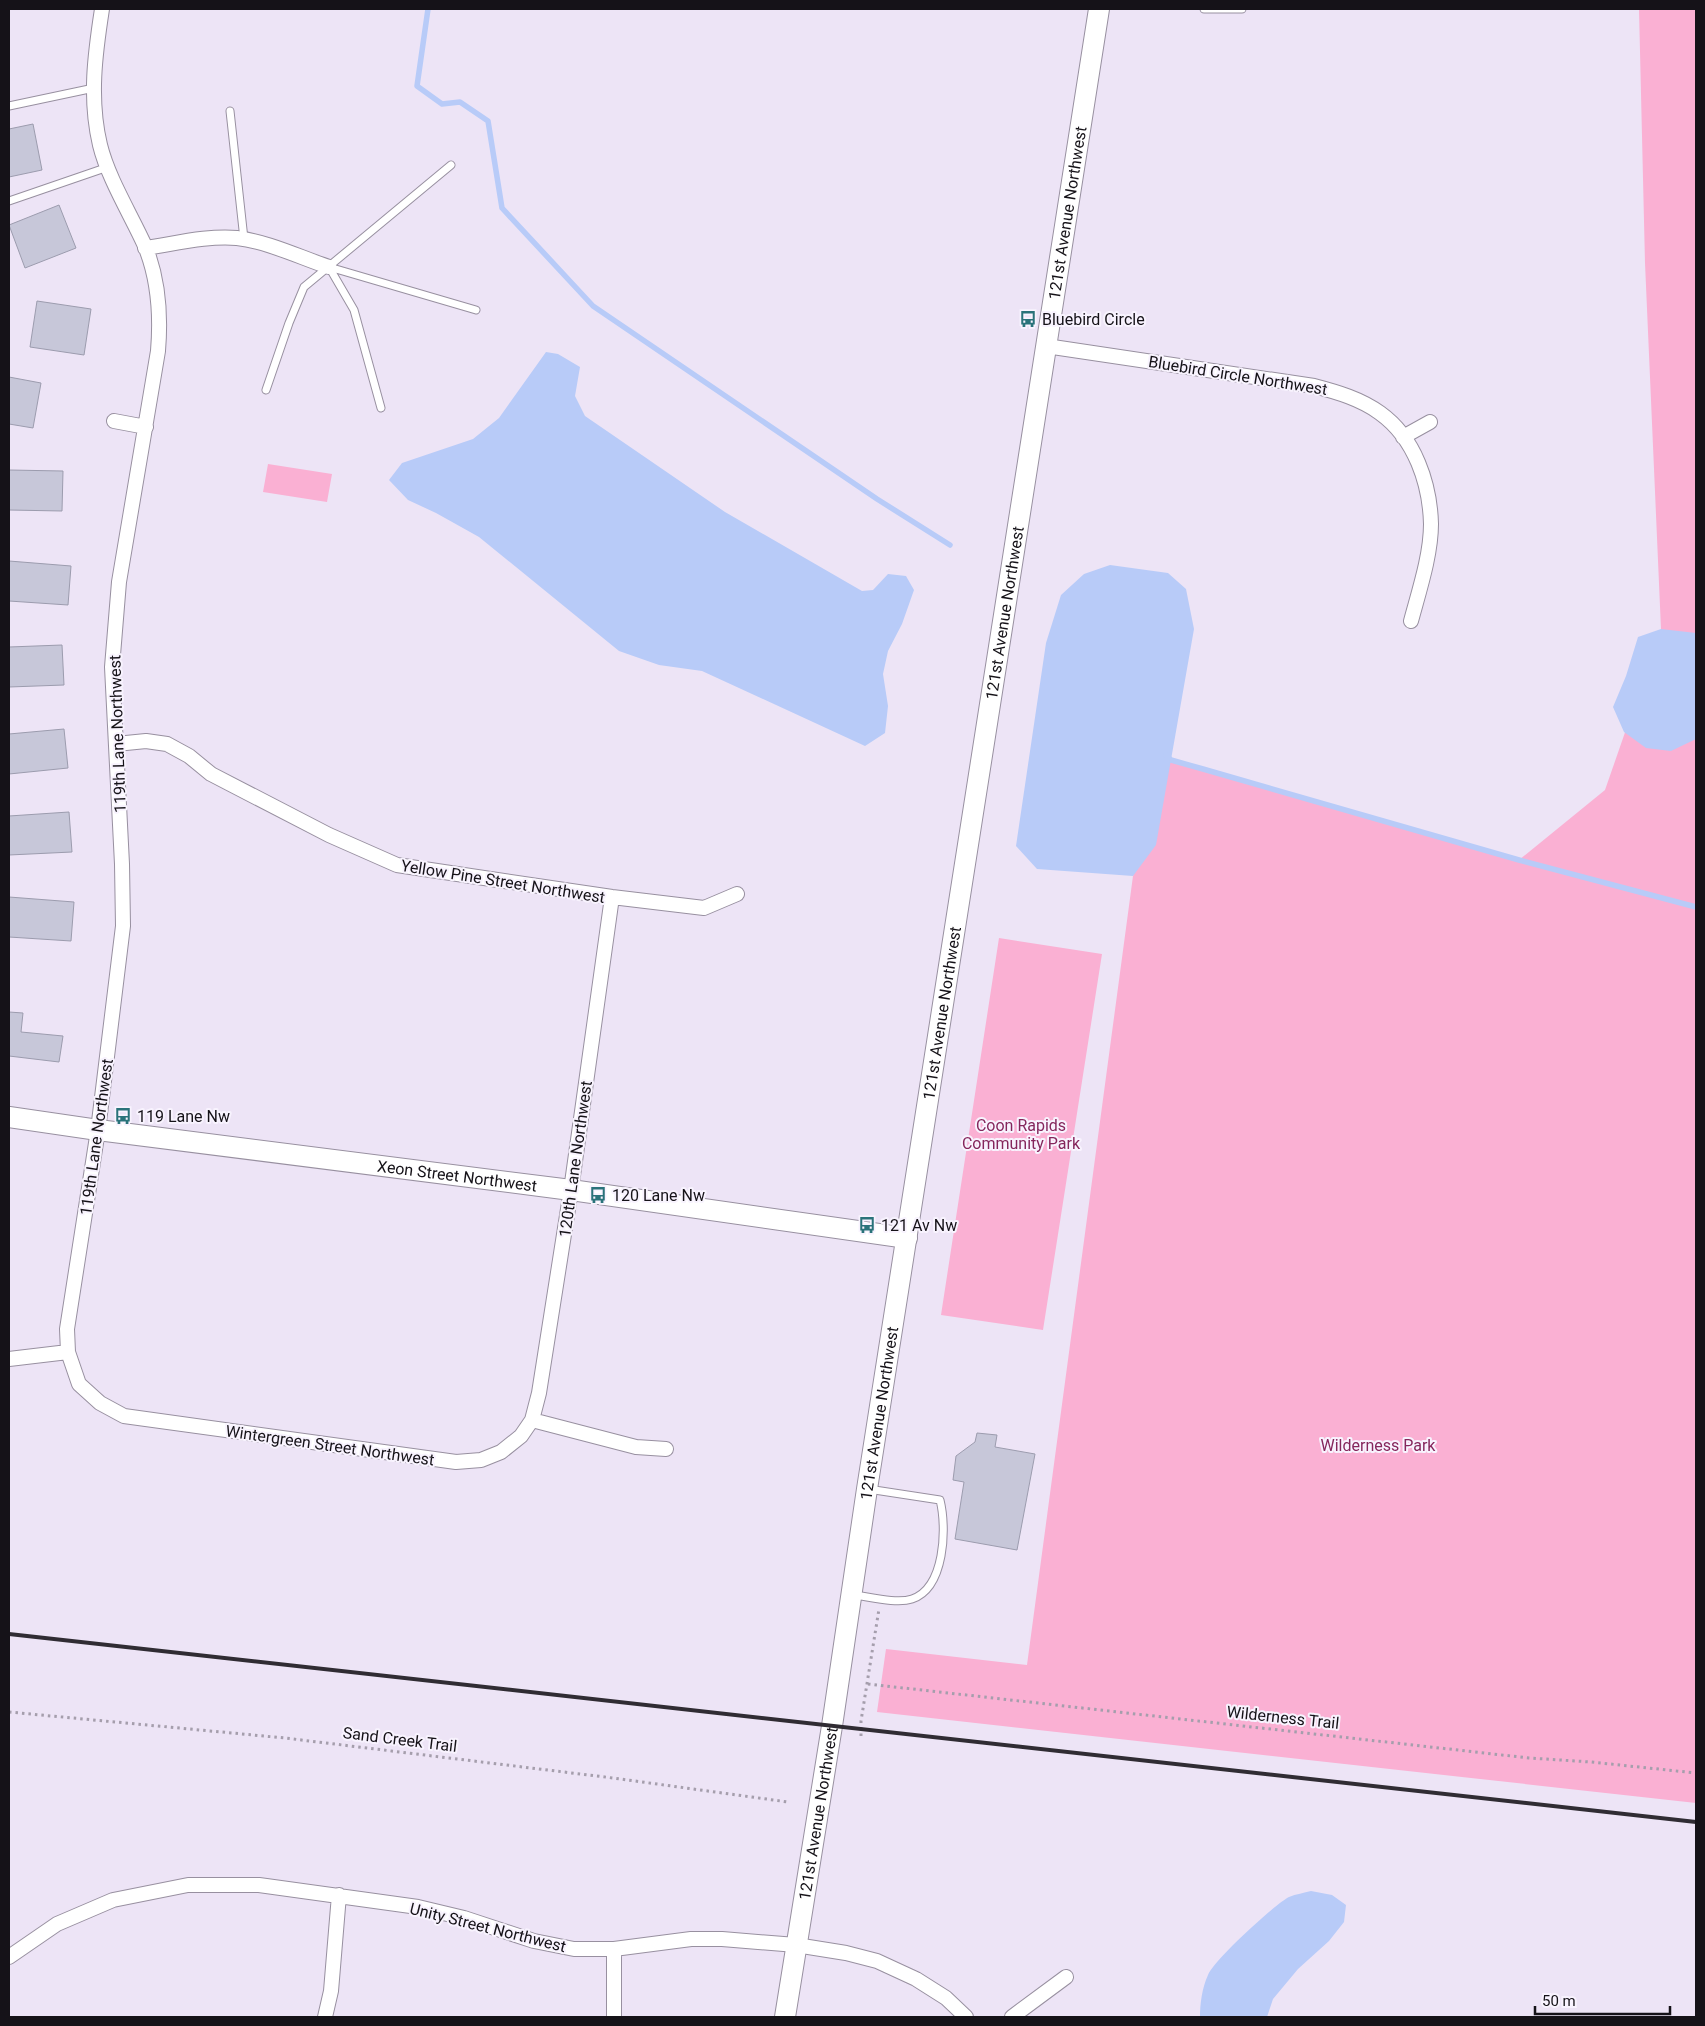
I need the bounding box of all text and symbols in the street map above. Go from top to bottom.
street label: 121st Avenue Northwest [1045,125,1090,301]
bus stop icon: Bluebird Circle [1018,309,1038,329]
place label: Bluebird Circle [1042,310,1145,329]
street label: Bluebird Circle Northwest [1147,352,1329,399]
street label: 121st Avenue Northwest [982,525,1028,701]
street label: 119th Lane Northwest [105,655,130,813]
street label: Yellow Pine Street Northwest [400,856,606,907]
street label: 121st Avenue Northwest [919,925,965,1101]
street label: 119th Lane Northwest [76,1058,117,1217]
street label: 120th Lane Northwest [555,1080,596,1239]
bus stop icon: 119 Lane Nw [113,1106,133,1126]
place label: 119 Lane Nw [137,1107,230,1126]
park label: Coon Rapids Community Park [962,1116,1081,1153]
street label: Xeon Street Northwest [376,1157,538,1196]
bus stop icon: 120 Lane Nw [588,1185,608,1205]
place label: 120 Lane Nw [612,1186,705,1205]
bus stop icon: 121 Av Nw [857,1215,877,1235]
place label: 121 Av Nw [881,1216,957,1235]
street label: 121st Avenue Northwest [856,1325,902,1501]
street label: Wintergreen Street Northwest [224,1421,435,1470]
park label: Wilderness Park [1321,1436,1436,1455]
street label: Wilderness Trail [1226,1702,1340,1733]
street label: Sand Creek Trail [342,1723,458,1756]
street label: 121st Avenue Northwest [795,1726,842,1902]
street label: Unity Street Northwest [408,1899,568,1956]
scale bar [1535,1984,1670,2016]
text: 50 m [1542,1992,1576,2010]

